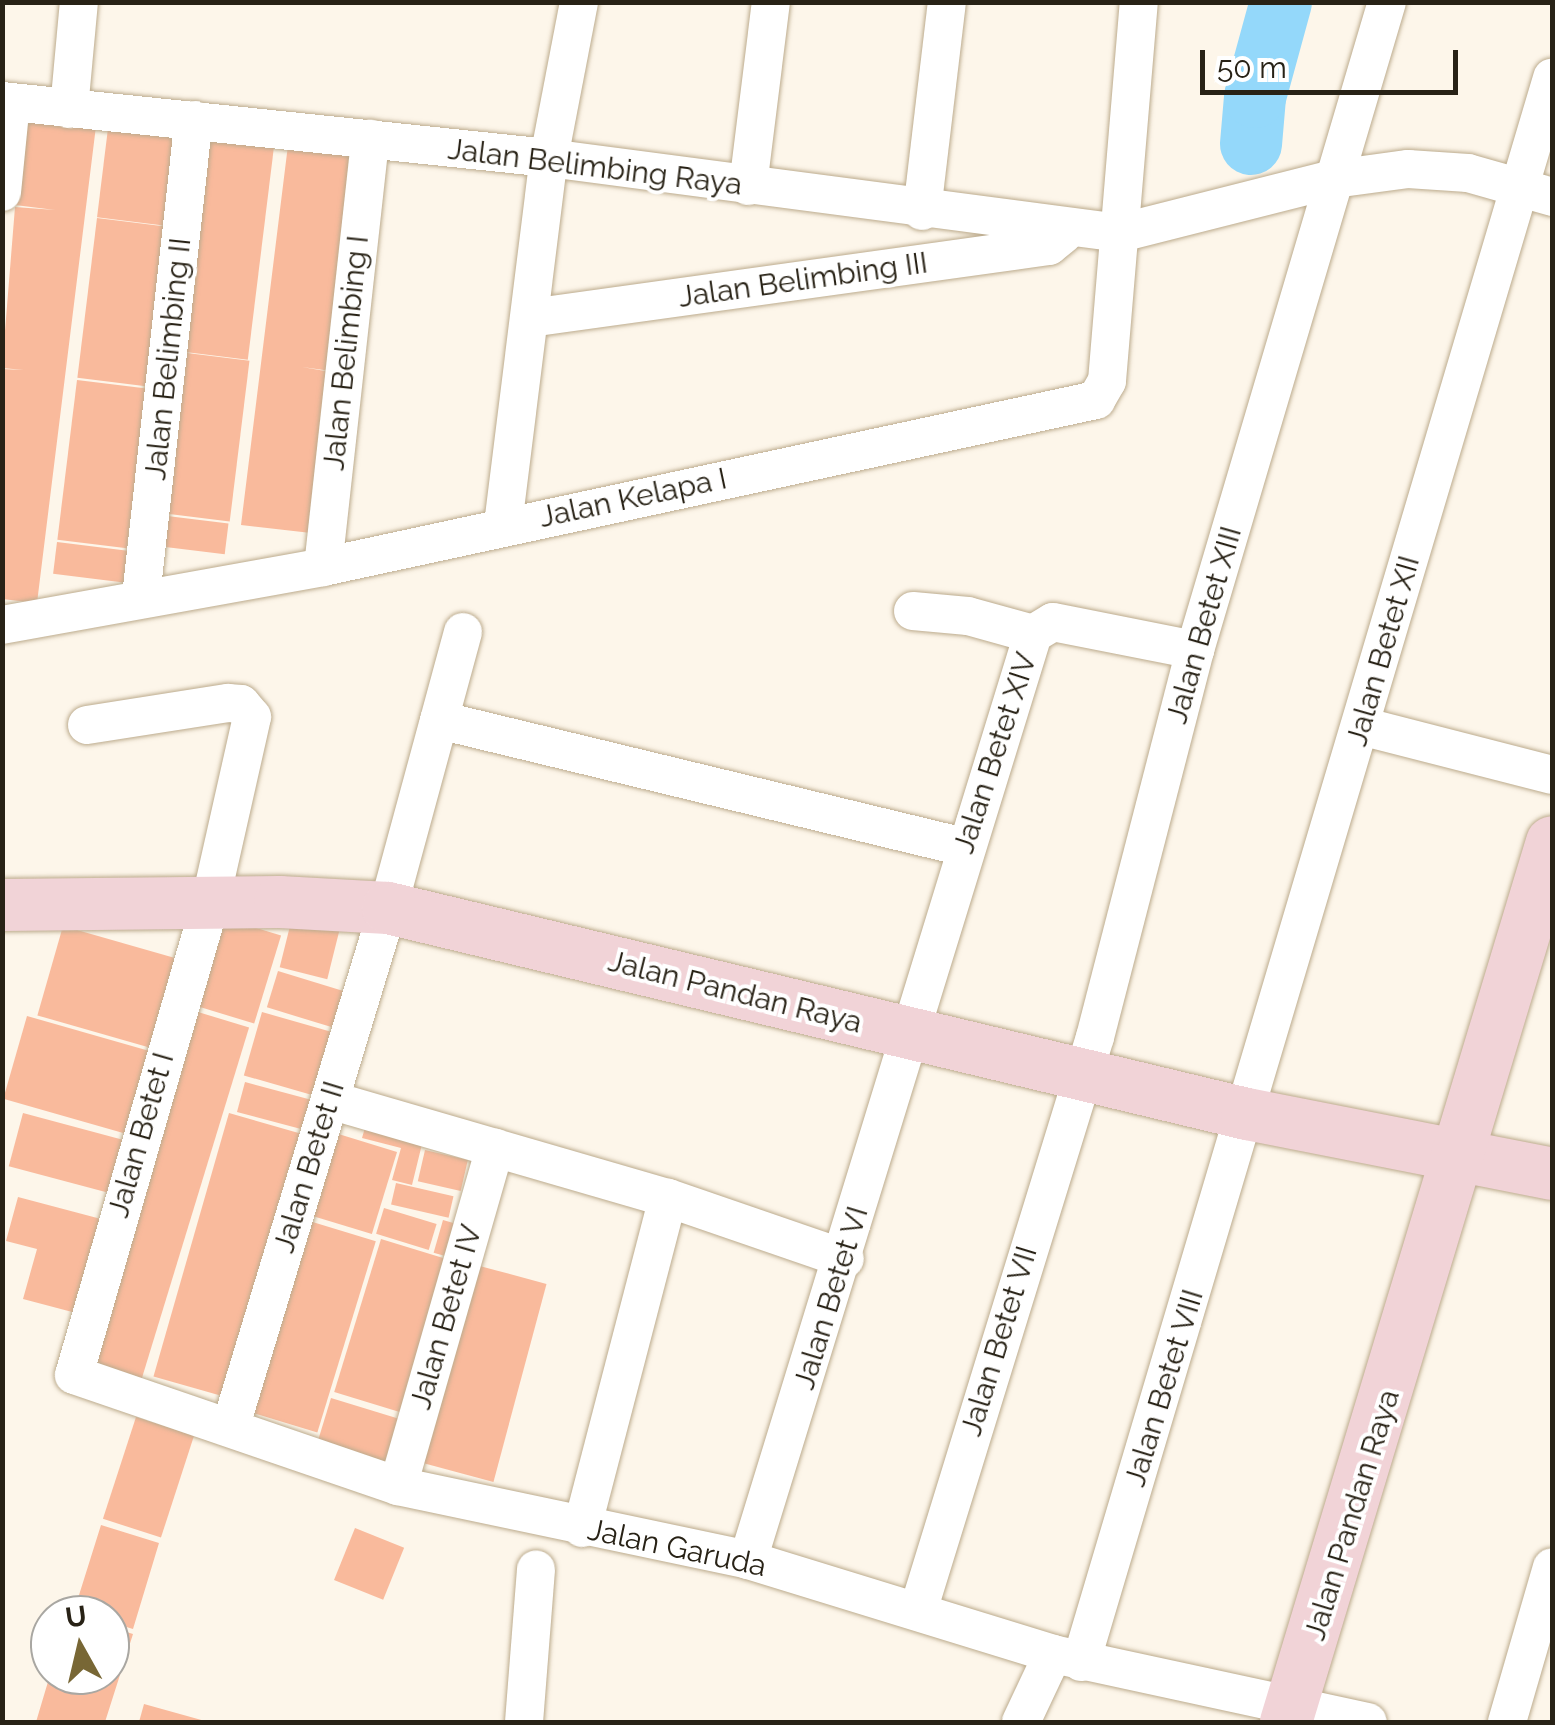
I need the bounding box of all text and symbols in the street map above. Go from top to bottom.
scale bar [1205,30,1462,92]
text: 50 m [1217,50,1287,85]
street label: Jalan Belimbing Raya [446,131,744,203]
street label: Jalan Belimbing I [316,234,376,472]
street label: Jalan Belimbing II [137,236,199,482]
street label: Jalan Belimbing III [676,245,930,315]
street label: Jalan Kelapa I [536,461,730,535]
street label: Jalan Betet XIII [1159,522,1249,728]
street label: Jalan Betet XII [1339,552,1427,750]
street label: Jalan Betet XIV [946,648,1044,858]
street label: Jalan Pandan Raya [604,943,866,1041]
street label: Jalan Betet I [100,1048,182,1222]
street label: Jalan Betet II [266,1077,352,1257]
street label: Jalan Betet VI [786,1202,876,1394]
street label: Jalan Betet IV [402,1221,490,1413]
street label: Jalan Betet VII [953,1241,1045,1441]
street label: Jalan Betet VIII [1117,1285,1211,1491]
street label: Jalan Pandan Raya [1297,1385,1407,1645]
street label: Jalan Garuda [585,1512,769,1584]
north arrow [30,1595,130,1695]
text: U [63,1599,89,1635]

